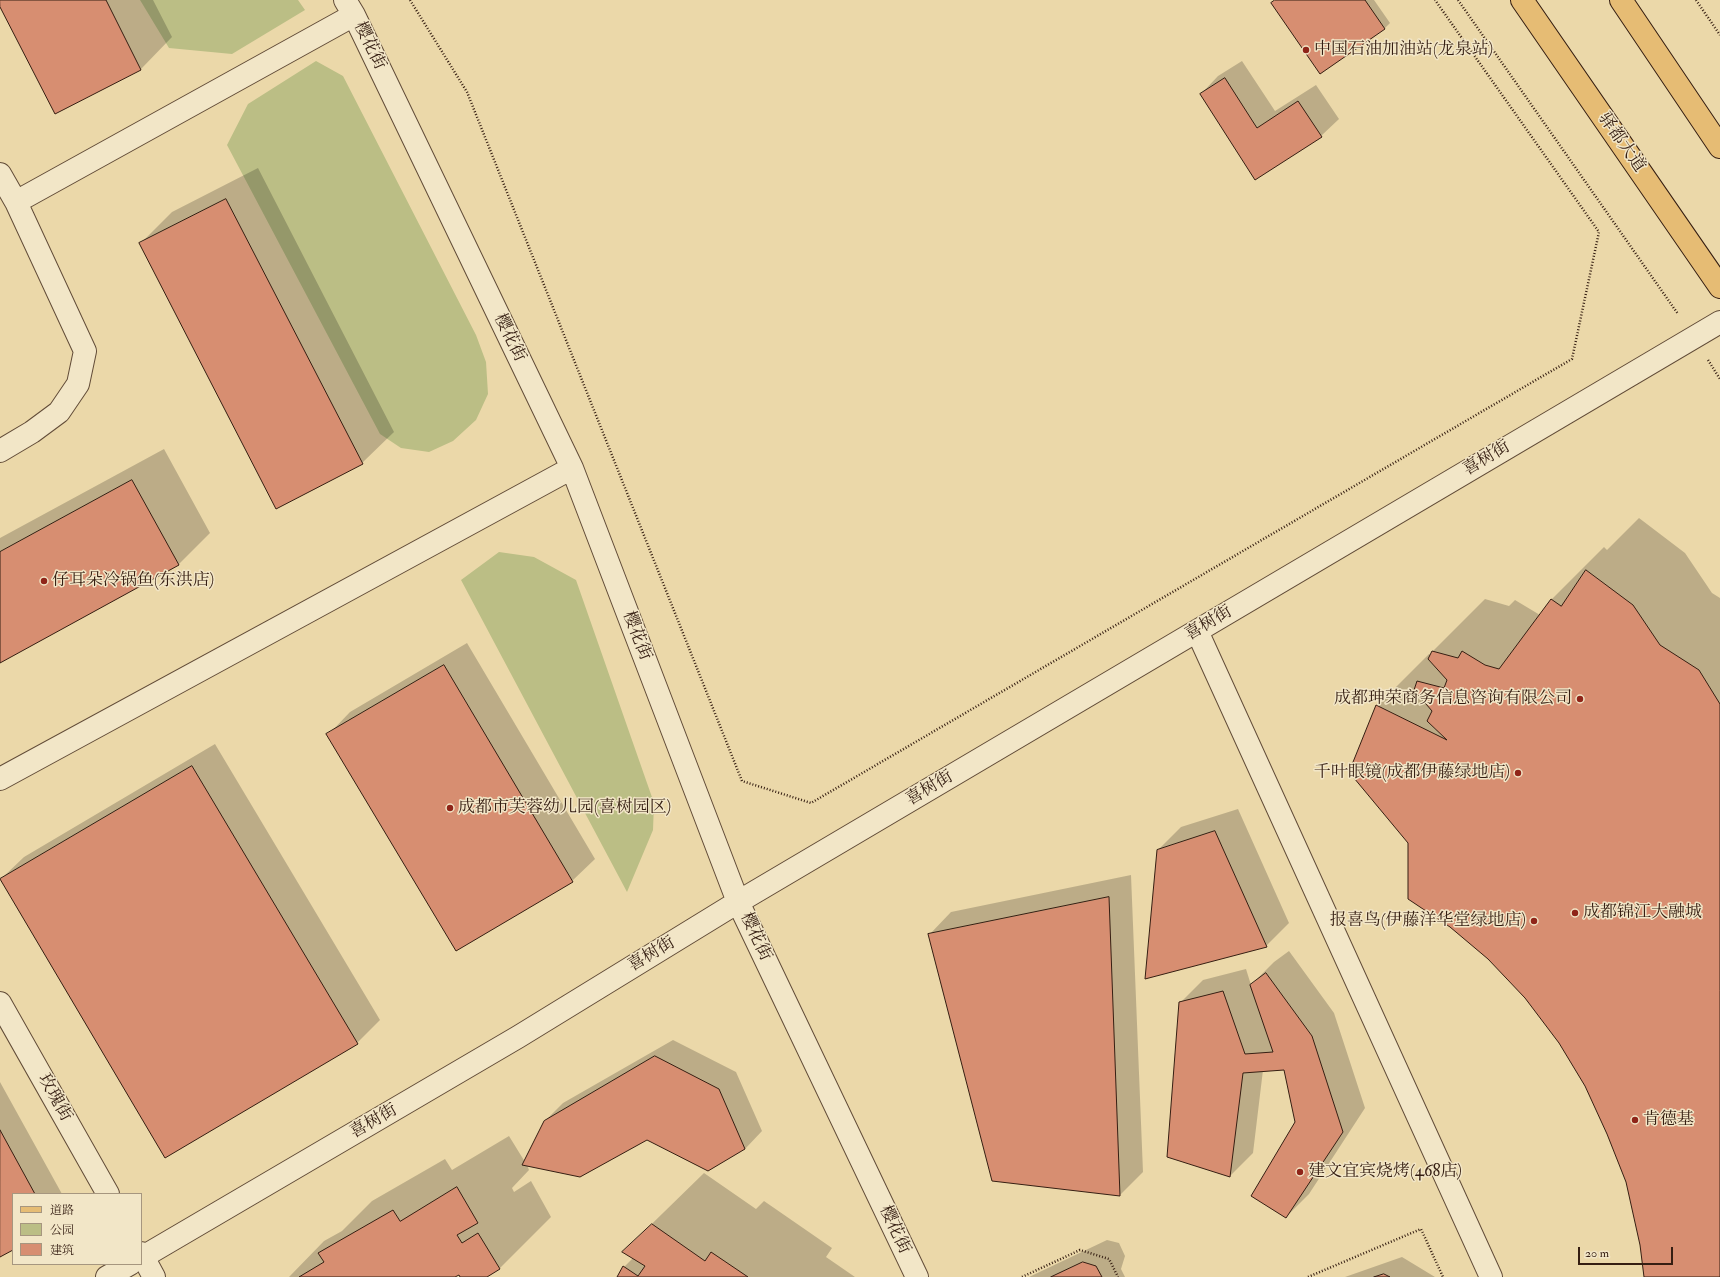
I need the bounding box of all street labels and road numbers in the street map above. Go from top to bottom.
street label: 樱花街 [349,19,389,73]
street label: 驿都大道 [1593,109,1649,177]
street label: 樱花街 [489,311,529,365]
street label: 喜树街 [1460,437,1514,481]
street label: 喜树街 [1182,602,1236,646]
street label: 樱花街 [617,609,655,663]
street label: 喜树街 [903,767,957,811]
street label: 樱花街 [735,910,775,964]
street label: 喜树街 [625,933,679,977]
street label: 玫瑰街 [33,1071,75,1125]
street label: 喜树街 [347,1100,401,1144]
street label: 樱花街 [874,1203,914,1257]

